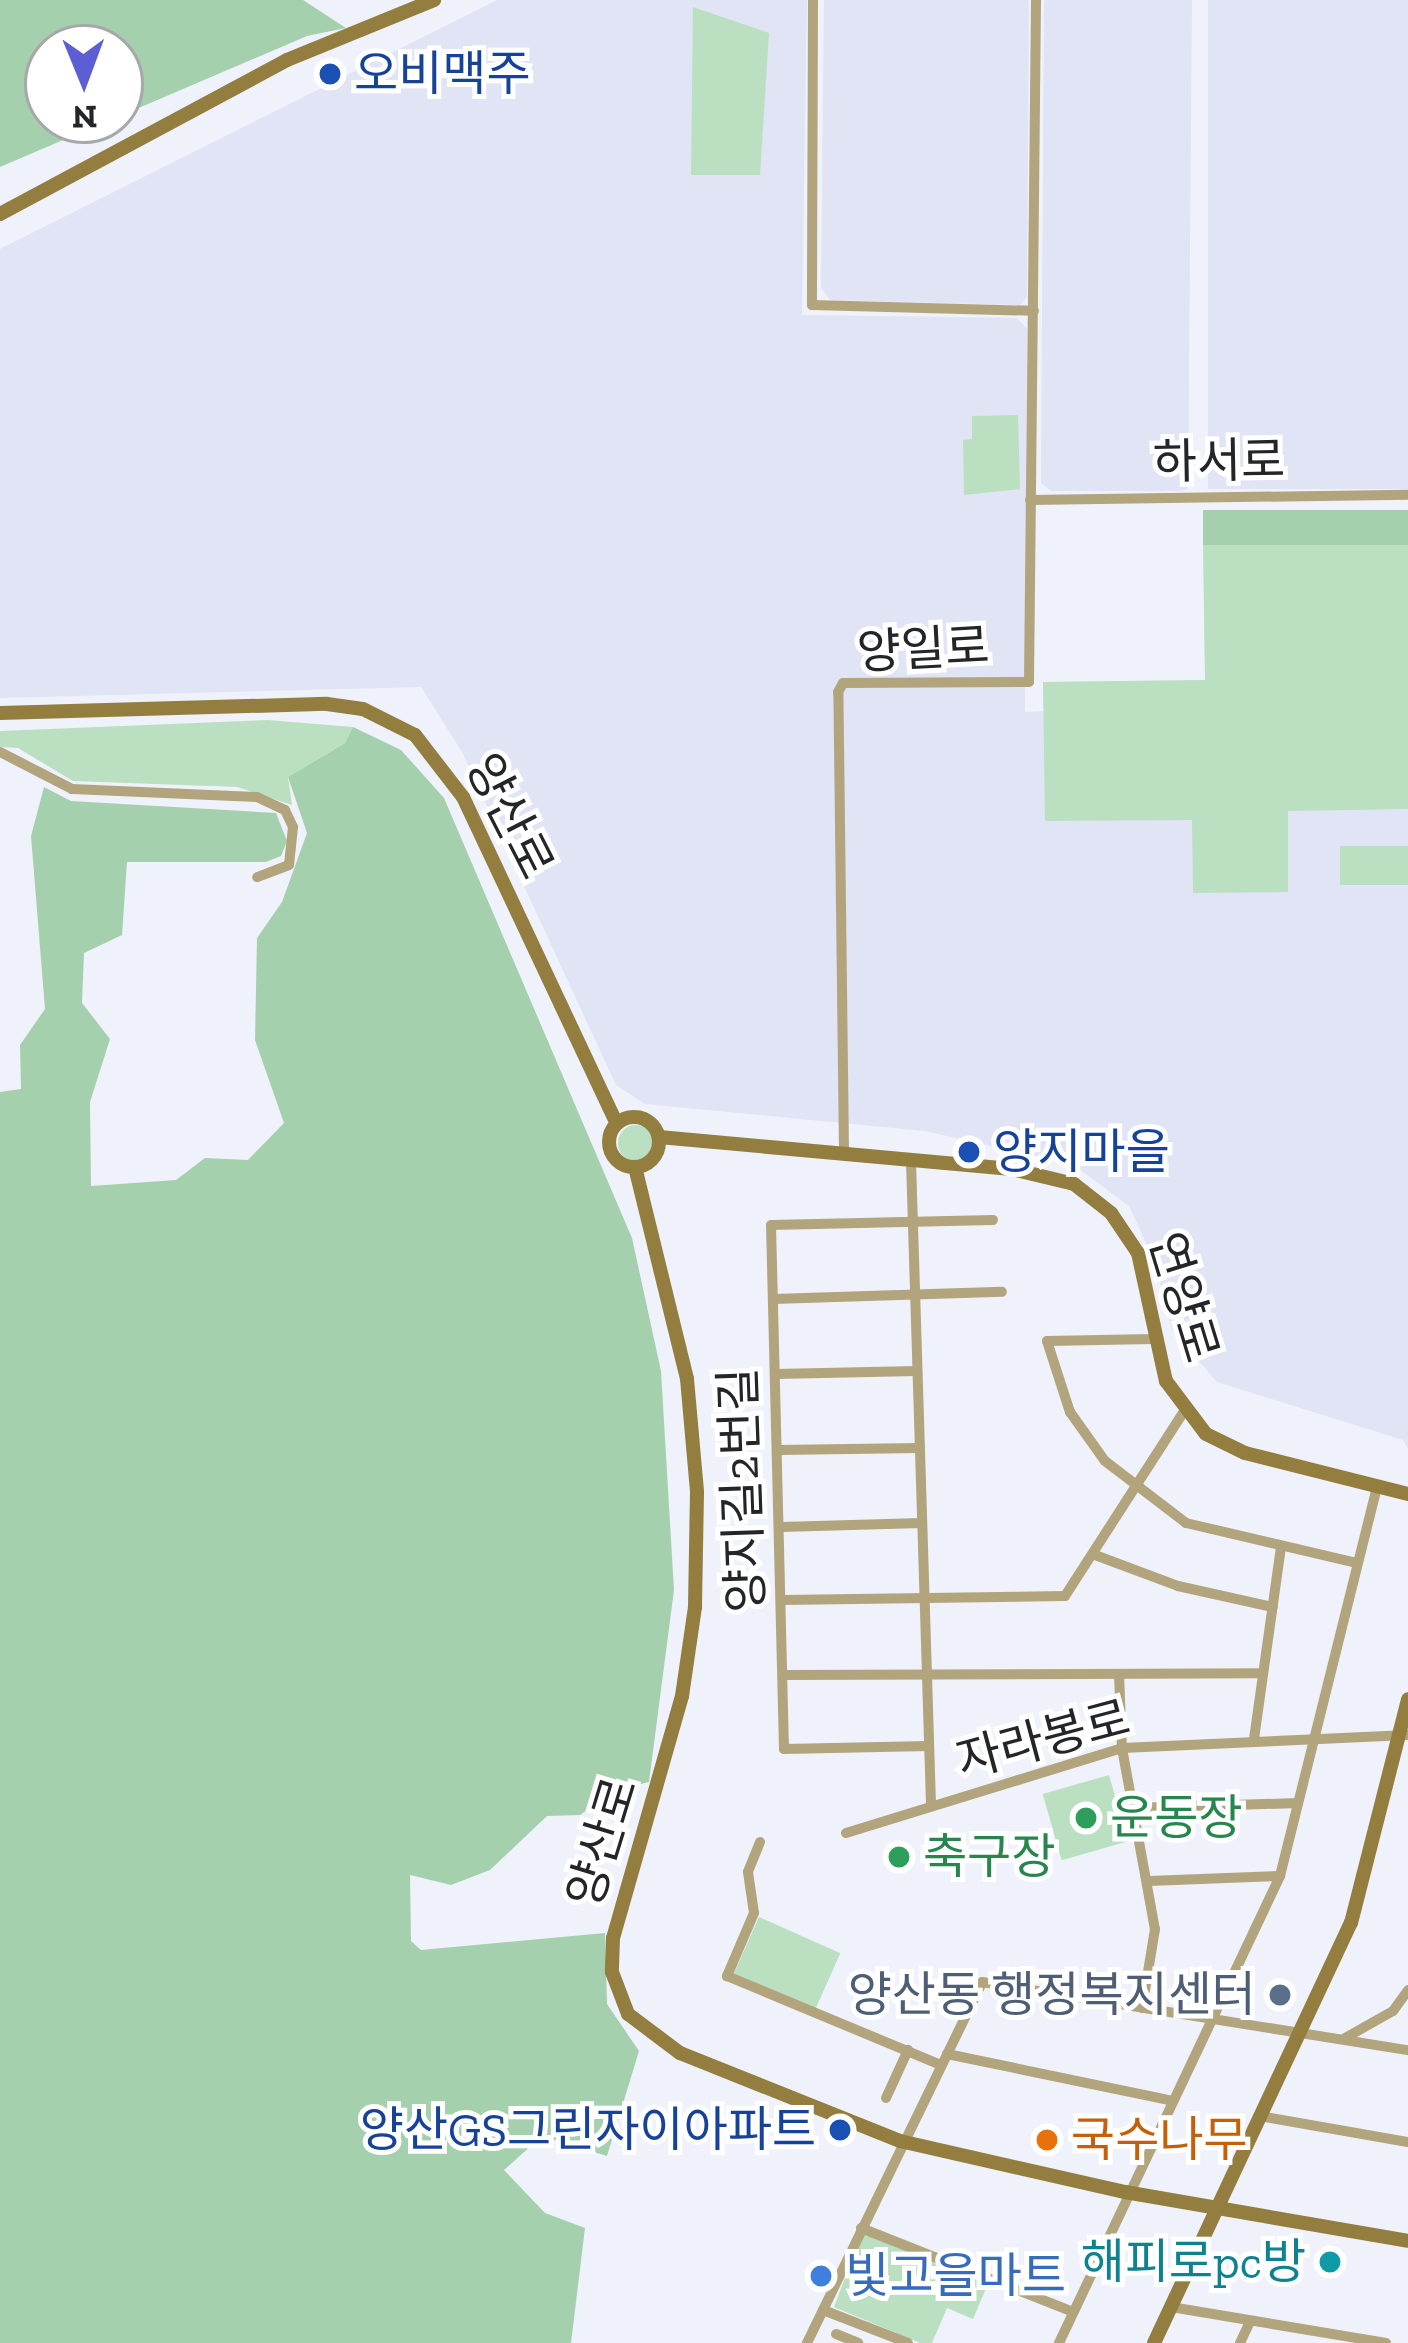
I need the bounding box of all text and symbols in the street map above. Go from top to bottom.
north arrow [24,24,144,144]
place label: 오비맥주 [354,45,531,103]
marker: 오비맥주 [317,61,343,87]
text: N [72,98,97,137]
street label: 하서로 [1152,431,1286,491]
street label: 양일로 [855,617,991,681]
street label: 양산로 [454,744,566,888]
place label: 양지마을 [993,1123,1170,1181]
marker: 양지마을 [956,1139,982,1165]
street label: 연양로 [1137,1225,1231,1369]
street label: 양지길2번길 [709,1366,775,1614]
street label: 자라봉로 [950,1688,1136,1790]
street label: 양산로 [555,1770,649,1914]
place label: 운동장 [1110,1789,1242,1847]
marker: 운동장 [1073,1805,1099,1831]
place label: 축구장 [923,1828,1055,1886]
marker: 축구장 [886,1844,912,1870]
place label: 양산동 행정복지센터 [848,1966,1256,2024]
marker: 양산동 행정복지센터 [1267,1982,1293,2008]
place label: 양산GS그린자이아파트 [360,2101,816,2159]
place label: 국수나무 [1071,2111,1248,2169]
marker: 양산GS그린자이아파트 [827,2117,853,2143]
marker: 국수나무 [1034,2127,1060,2153]
place label: 해피로pc방 [1081,2233,1306,2291]
place label: 빛고을마트 [845,2247,1066,2305]
marker: 해피로pc방 [1317,2249,1343,2275]
marker: 빛고을마트 [808,2263,834,2289]

